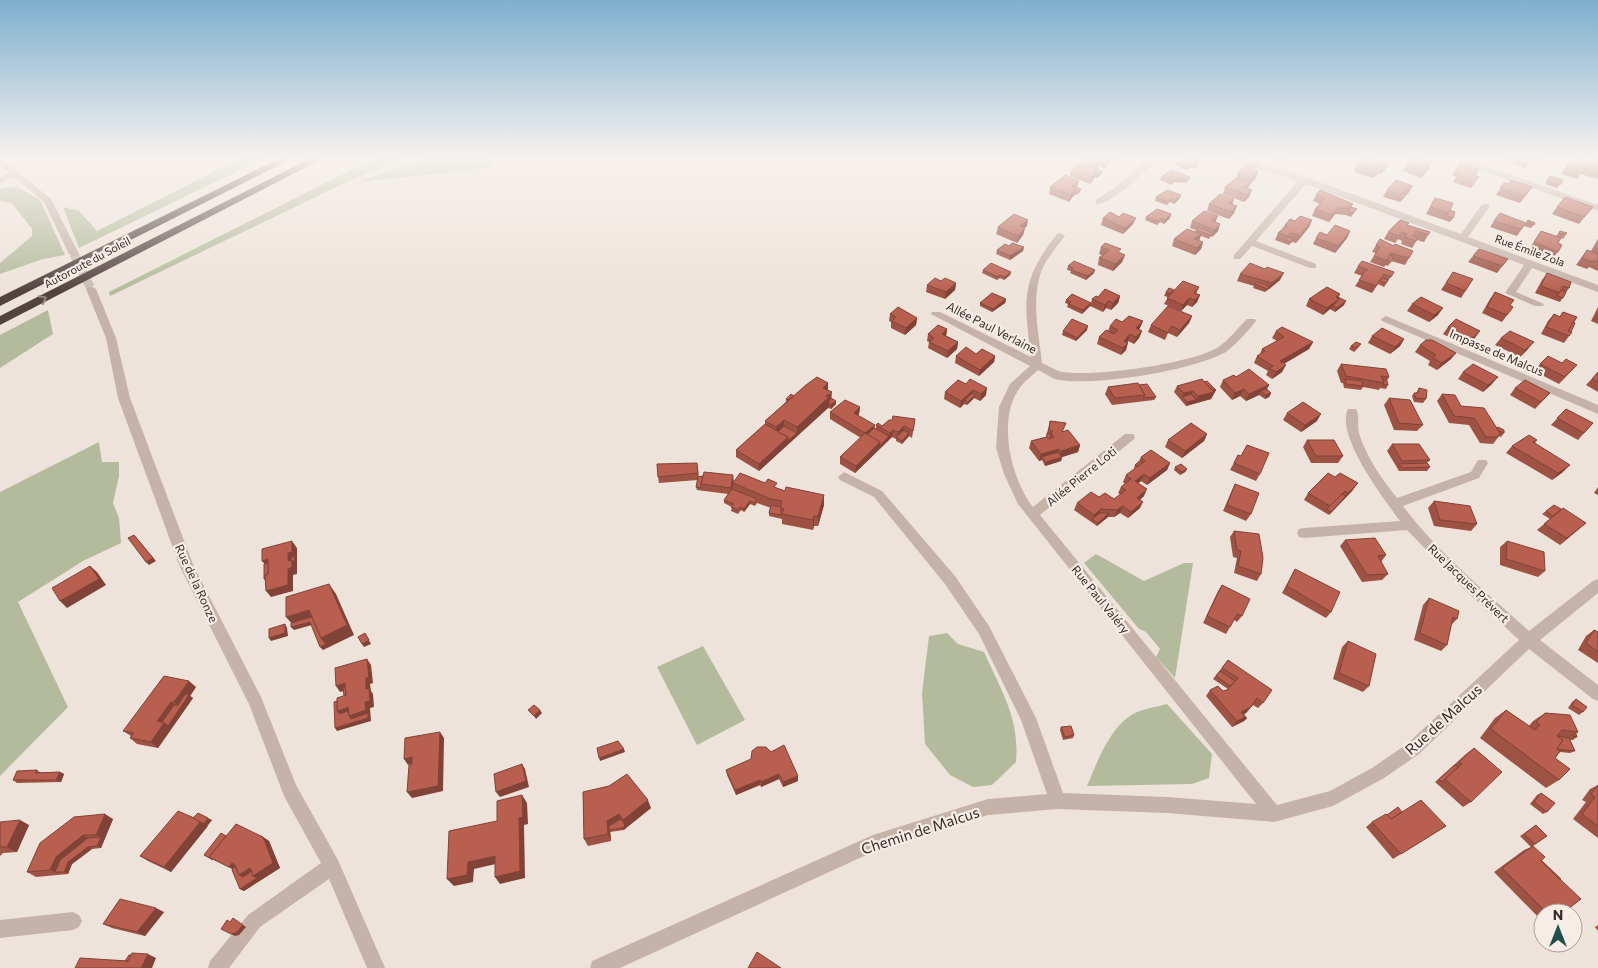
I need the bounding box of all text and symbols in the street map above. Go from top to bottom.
street label: Rue Émile Zola [1493,230,1567,269]
street label: Autoroute du Soleil [42,234,132,290]
one-way arrow [38,295,47,305]
street label: Allée Paul Verlaine [945,298,1039,356]
street label: Impasse de Malcus [1448,326,1546,378]
street label: Allée Pierre Loti [1043,443,1119,509]
street label: Rue Jacques Prévert [1425,541,1512,626]
street label: Rue de la Ronze [173,542,221,624]
street label: Rue Paul Valéry [1069,562,1133,636]
street label: Rue de Malcus [1401,680,1485,758]
street label: Chemin de Malcus [859,802,981,858]
north arrow [1533,903,1583,953]
text: N [1553,906,1563,923]

